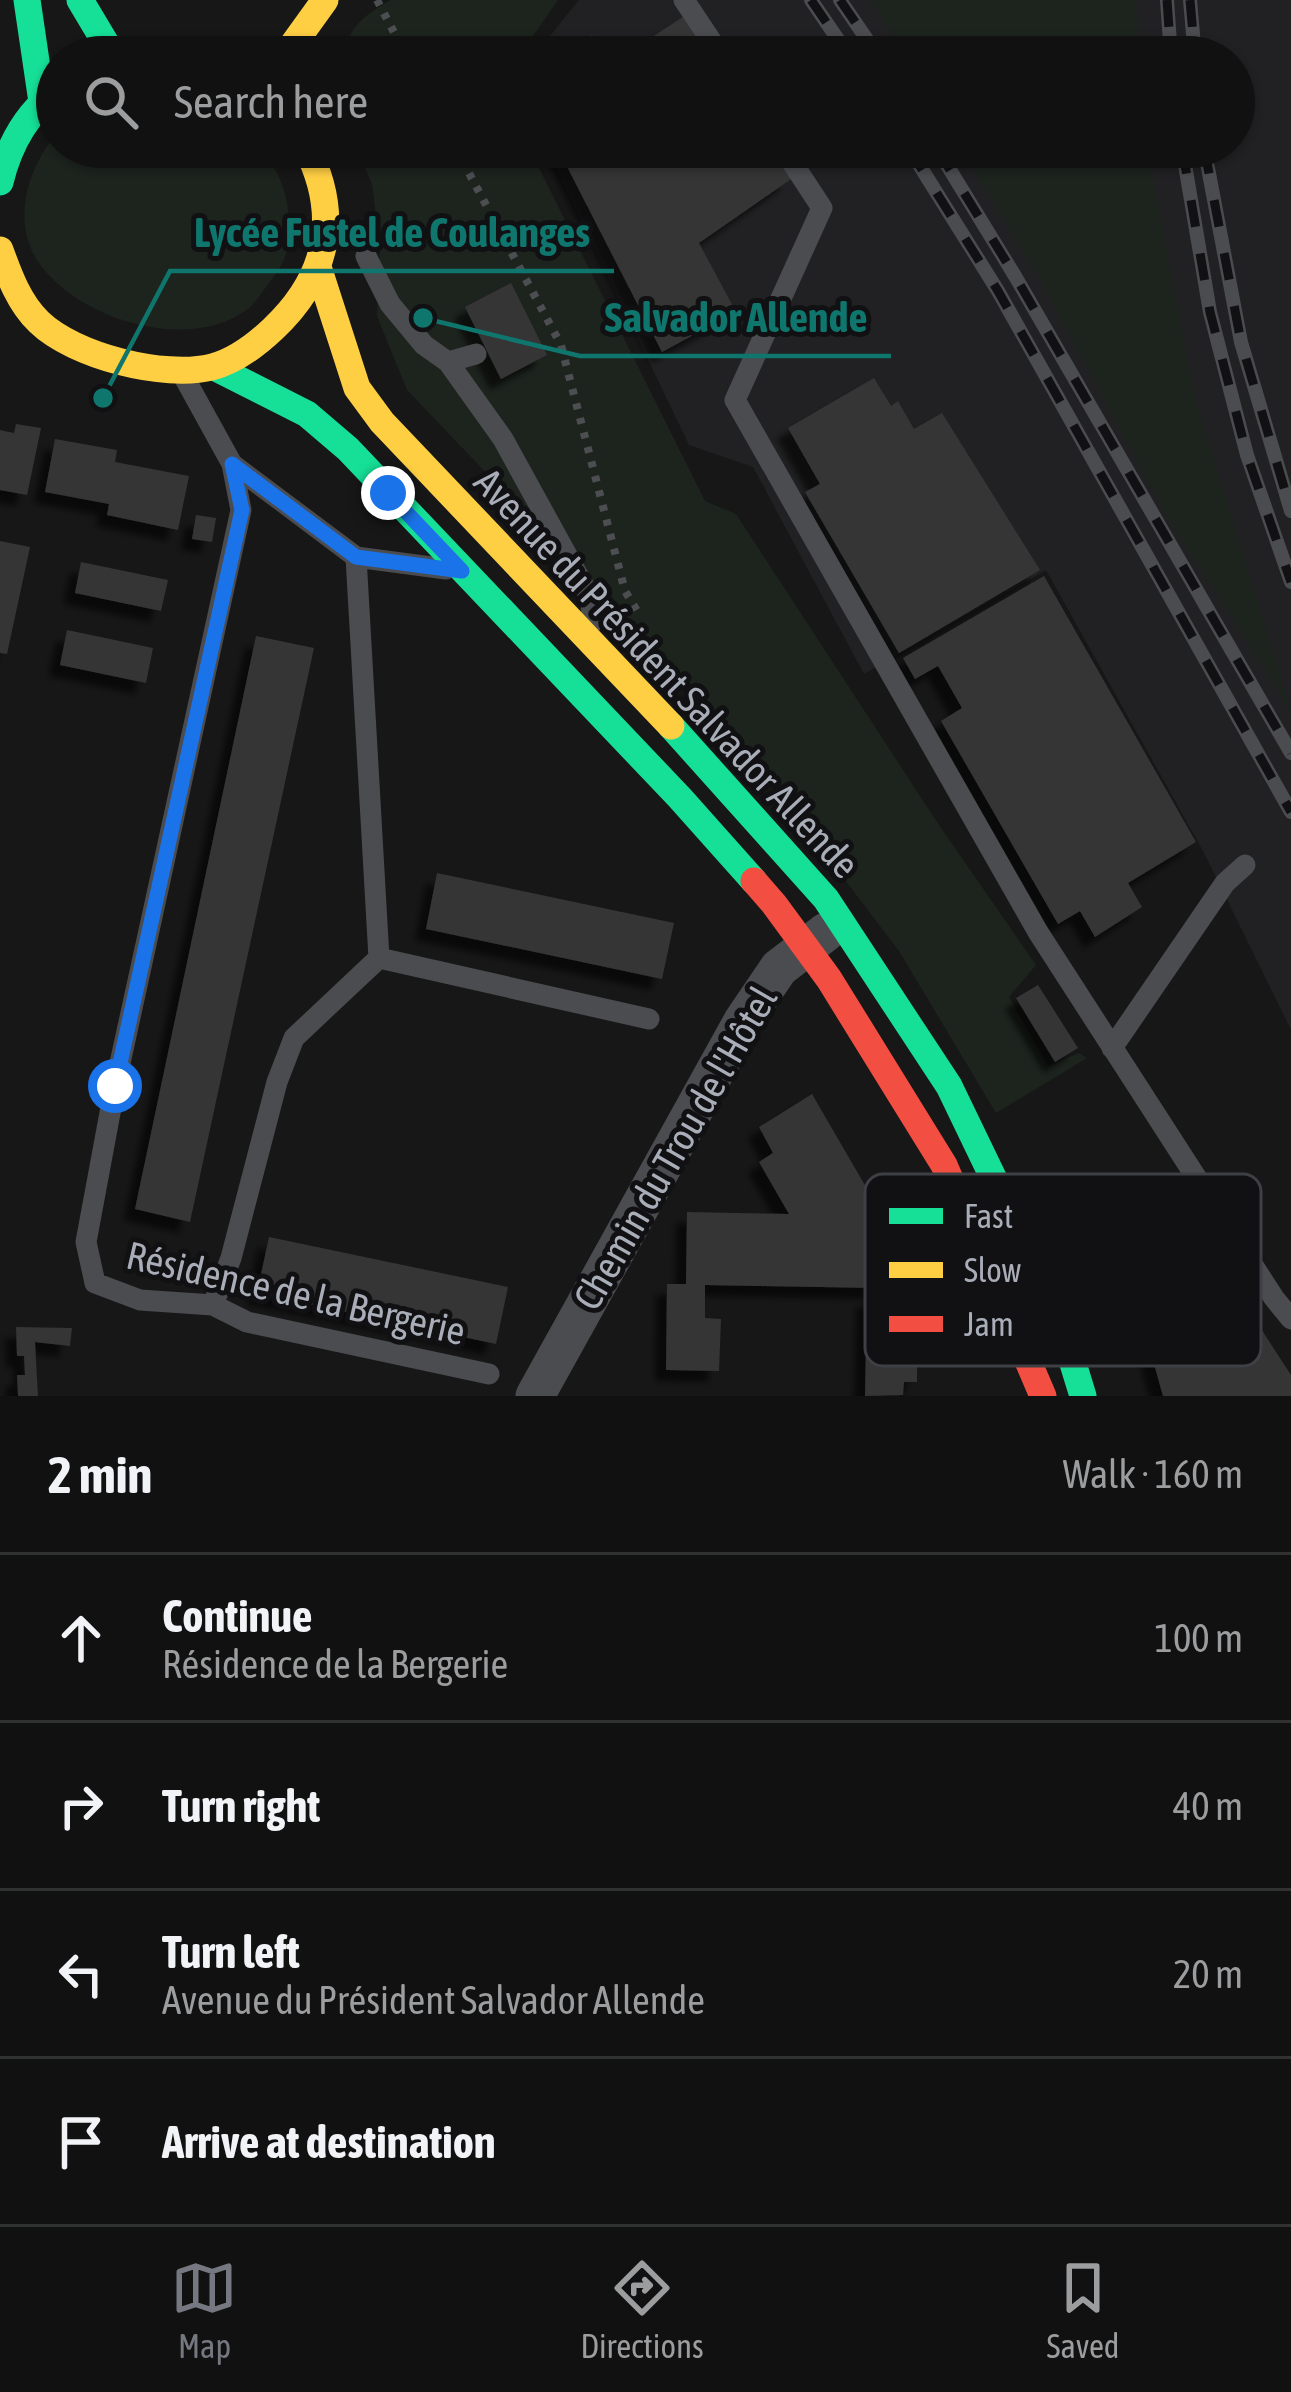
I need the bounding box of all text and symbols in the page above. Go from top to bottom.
search box [36,36,1255,168]
icon: search [78,69,144,135]
text: Search here [174,76,368,128]
callout: Lycée Fustel de Coulanges [170,193,614,271]
text: Lycée Fustel de Coulanges [194,208,590,256]
callout: Salvador Allende [580,278,891,356]
text: Salvador Allende [605,293,867,341]
street label: Avenue du Président Salvador Allende [466,459,868,887]
route end [361,466,415,520]
street label: Chemin du Trou de l'Hôtel [565,979,785,1317]
route start [88,1059,142,1113]
legend [865,1174,1261,1366]
text: Fast [964,1197,1013,1235]
street label: Résidence de la Bergerie [122,1233,470,1353]
text: Slow [964,1251,1021,1289]
text: Jam [964,1305,1014,1343]
text: 2 min [48,1445,152,1504]
text: Walk · 160 m [1063,1452,1243,1496]
text: Continue [162,1590,313,1642]
icon: ahead [48,1605,114,1671]
text: 100 m [1155,1616,1243,1660]
text: Résidence de la Bergerie [162,1642,508,1686]
icon: right [48,1773,114,1839]
text: Turn right [162,1780,320,1832]
text: 40 m [1173,1784,1243,1828]
text: Turn left [162,1926,300,1978]
icon: left [48,1941,114,2007]
text: 20 m [1173,1952,1243,1996]
text: Avenue du Président Salvador Allende [162,1978,705,2022]
icon: arrive [48,2109,114,2175]
text: Arrive at destination [162,2116,496,2168]
tab: Map [171,2255,237,2365]
tab: Directions [580,2255,704,2365]
tab: Saved [1047,2255,1119,2365]

